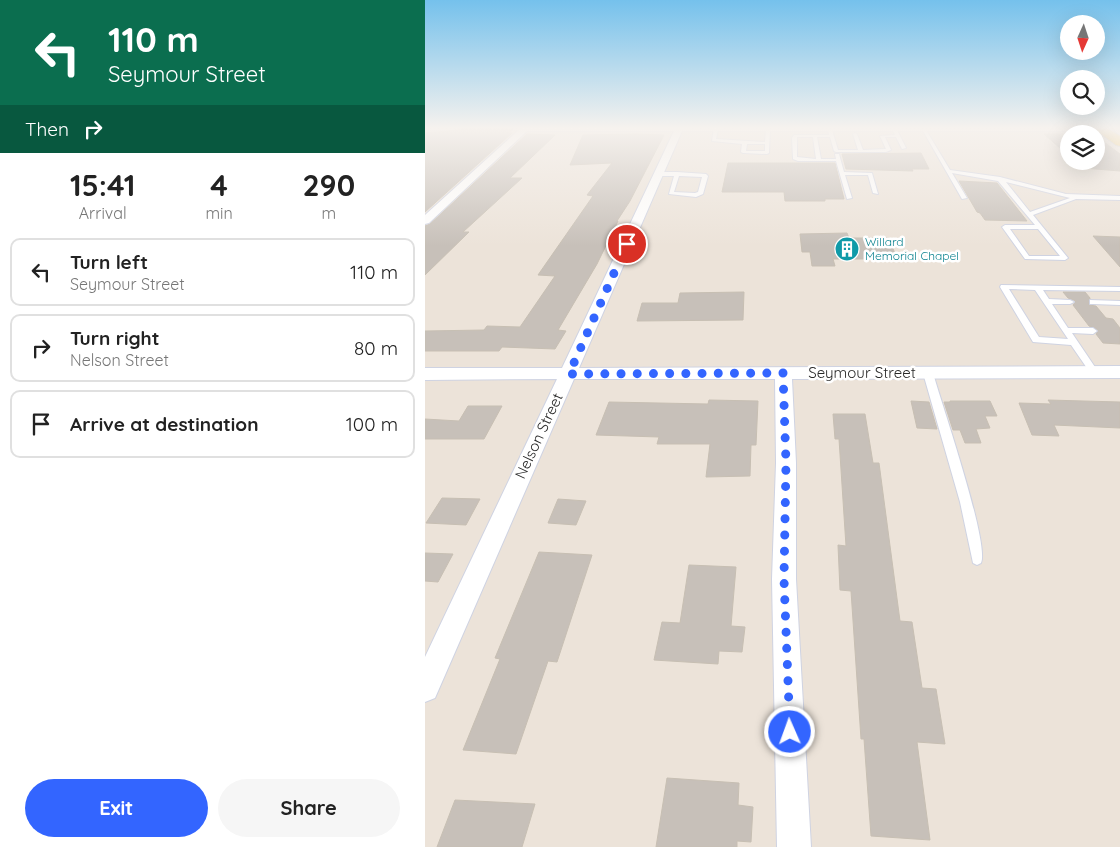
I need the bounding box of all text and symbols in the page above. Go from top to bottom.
north arrow [1060,15,1105,60]
map controls [1060,15,1105,170]
text: 110 m [108,17,199,61]
icon: left [25,20,90,85]
text: Seymour Street [108,60,266,88]
button: search [1060,70,1105,115]
icon: right [79,115,107,143]
text: Then [25,117,69,141]
button: layers [1060,125,1105,170]
text: 15:41 [70,166,135,204]
text: 4 [210,166,228,204]
text: 290 [303,166,355,204]
text: Arrival [79,203,127,223]
text: min [205,203,233,223]
text: m [322,203,336,223]
pin [606,223,648,265]
icon: arrive [613,230,641,258]
place label: Willard Memorial Chapel [865,234,959,263]
building icon: Willard Memorial Chapel [834,236,860,262]
text: Turn left [70,250,148,274]
icon: left [27,258,55,286]
text: 110 m [350,260,398,284]
text: Seymour Street [70,274,185,294]
text: Turn right [70,326,159,350]
icon: right [27,334,55,362]
text: 80 m [354,336,398,360]
text: Nelson Street [70,350,169,370]
street label: Seymour Street [808,363,916,382]
street label: Nelson Street [510,390,567,482]
icon: arrive [27,410,55,438]
text: Arrive at destination [70,412,259,436]
text: 100 m [346,412,398,436]
position arrow [763,705,815,757]
button: Exit [25,779,208,837]
button: Share [218,779,400,837]

